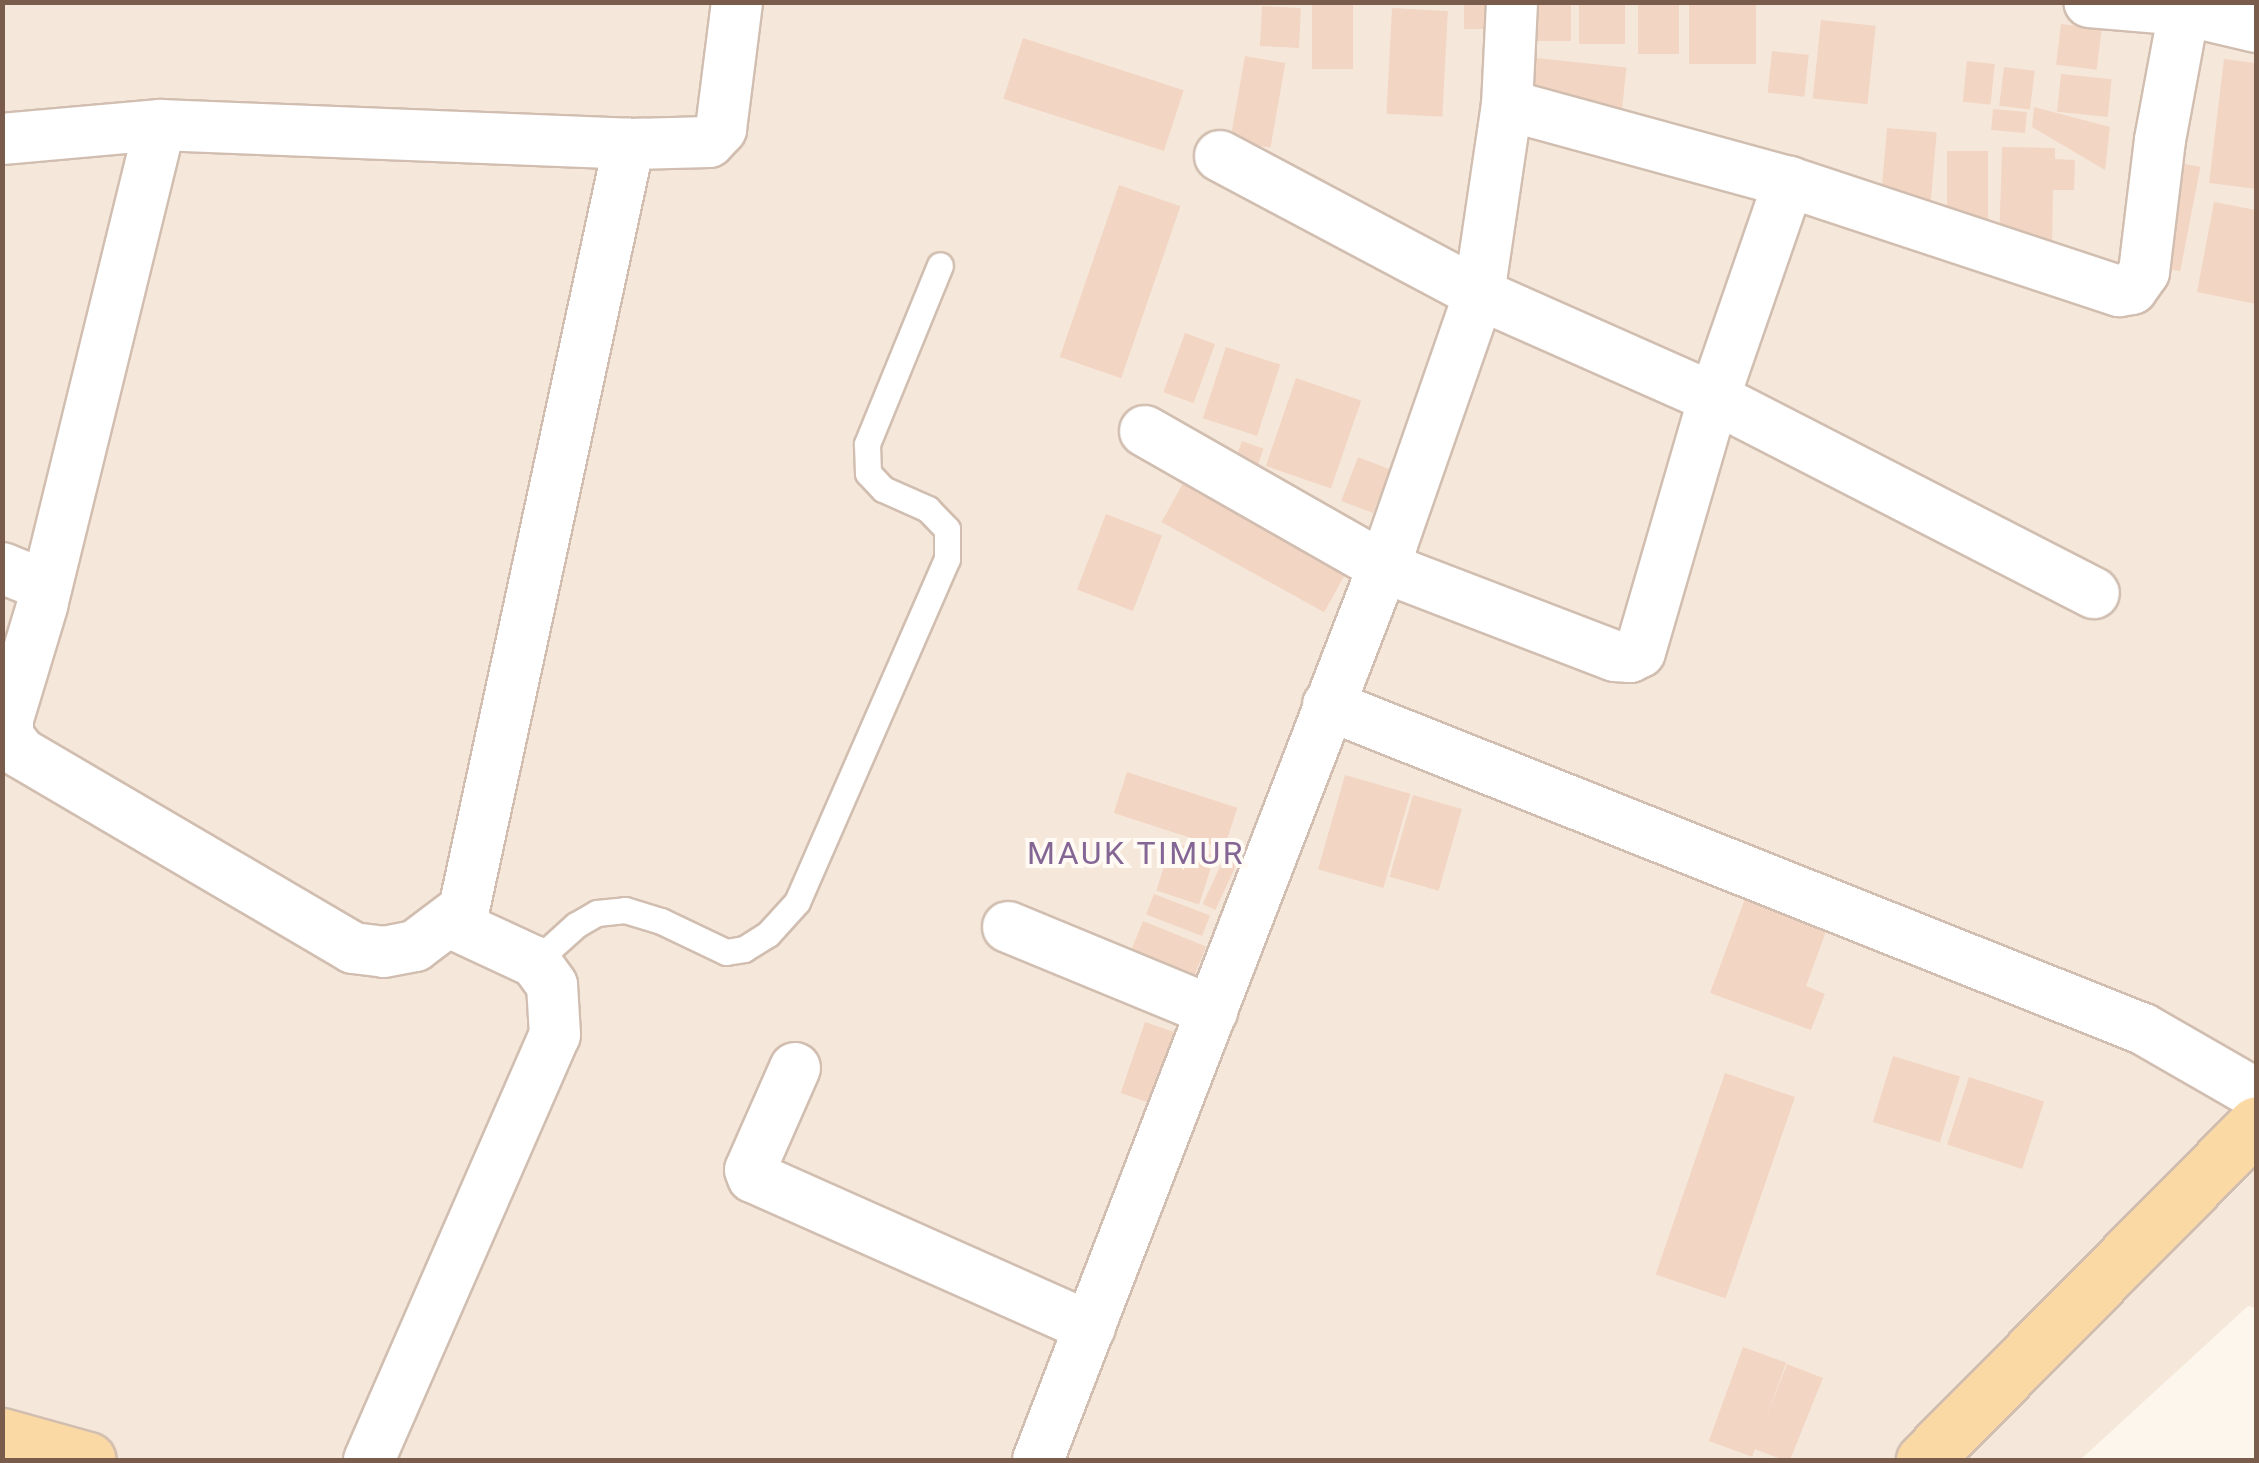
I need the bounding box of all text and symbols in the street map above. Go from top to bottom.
district label: MAUK TIMUR [1027,834,1245,872]

